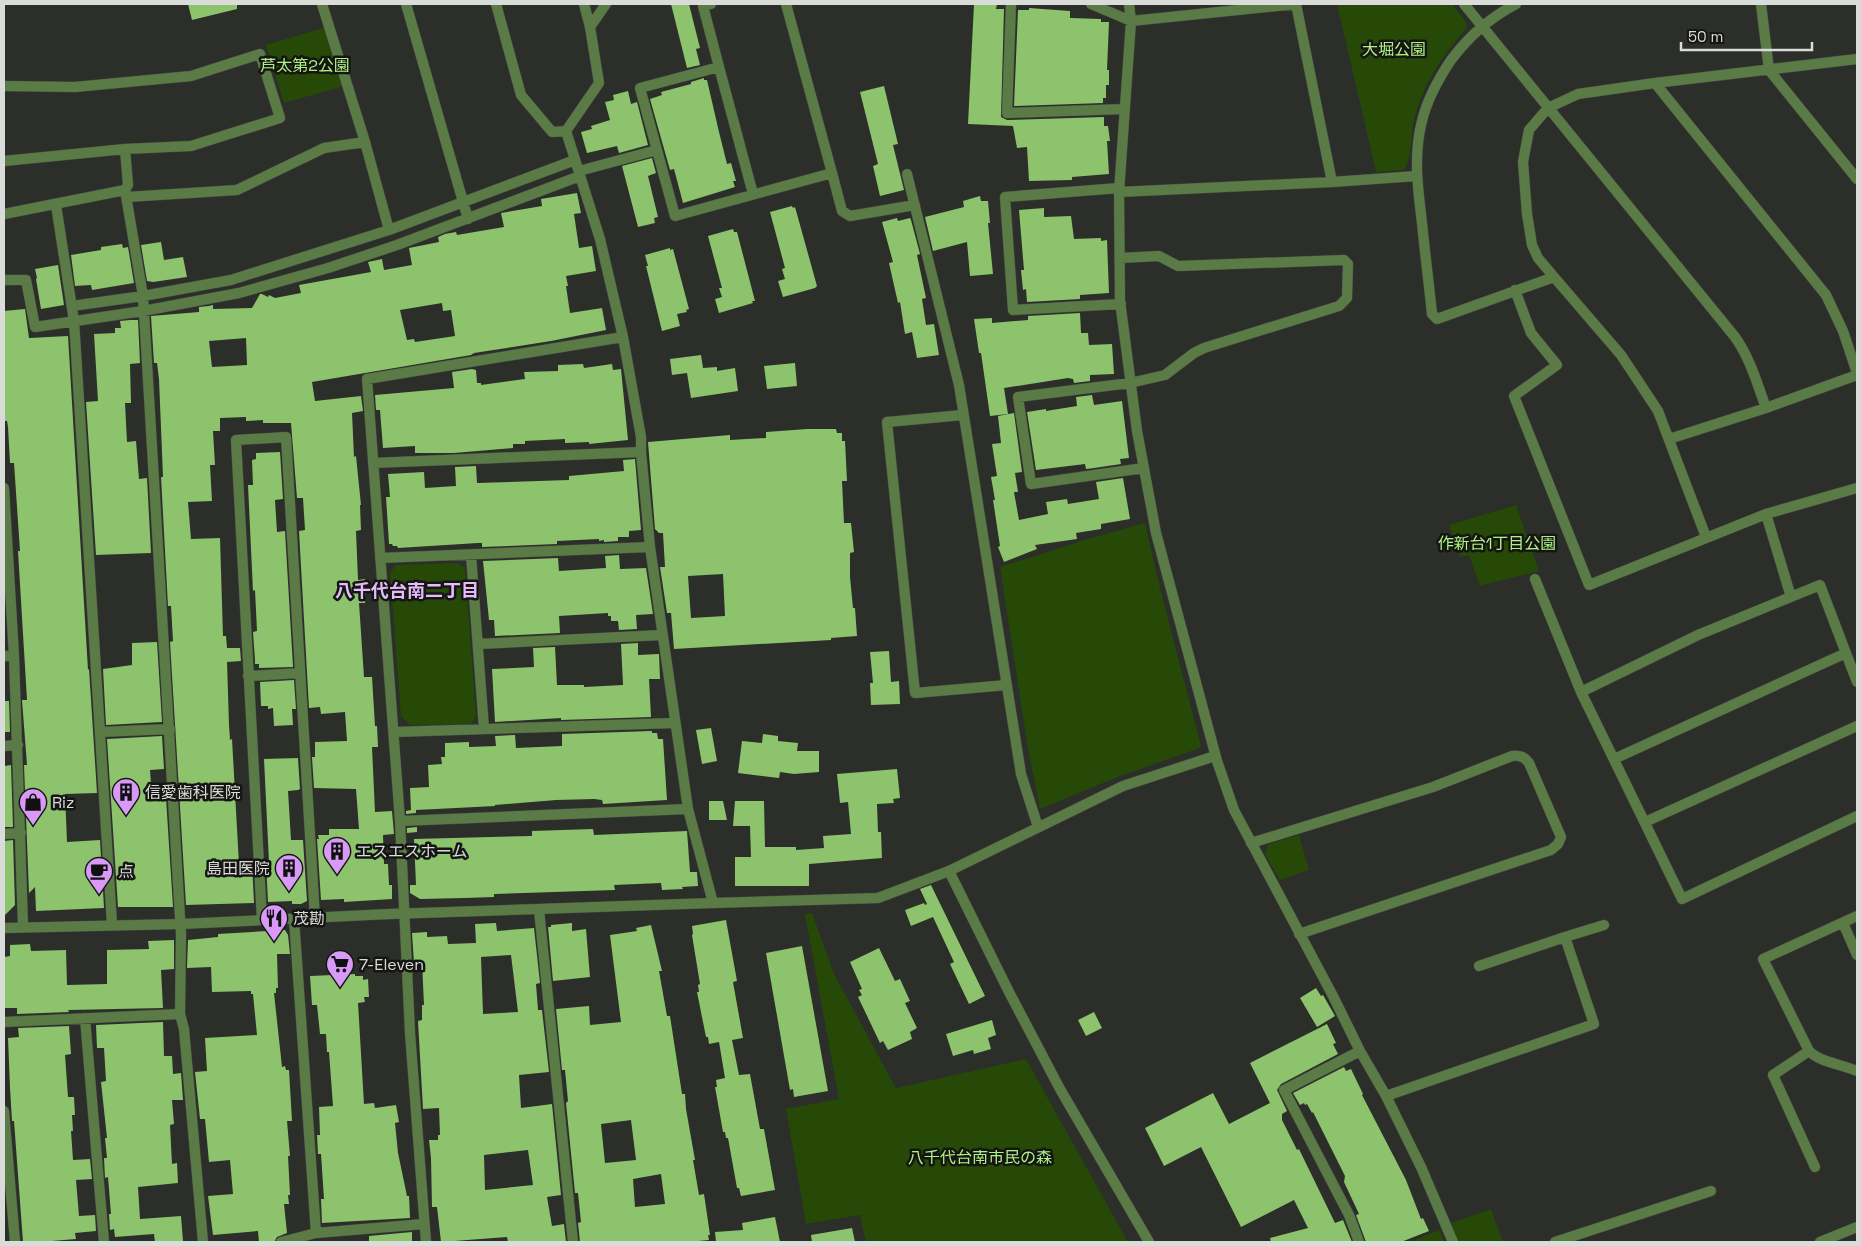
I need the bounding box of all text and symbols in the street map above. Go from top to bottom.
scale bar [1681,20,1812,52]
text: 50 m [1688,27,1723,46]
park label: 大堀公園 [1362,39,1426,60]
park label: 芦太第2公園 [260,55,350,76]
park label: 作新台1丁目公園 [1438,533,1556,554]
district label: 八千代台南二丁目 [335,579,479,602]
building icon: 信愛歯科医院 [111,777,141,816]
place label: 信愛歯科医院 [145,782,241,803]
shop icon: Riz [18,787,48,826]
place label: Riz [52,792,74,813]
building icon: エスエスホーム [322,836,352,875]
place label: エスエスホーム [356,841,468,862]
building icon: 島田医院 [274,853,304,892]
cafe icon: 点 [84,856,114,895]
place label: 島田医院 [206,858,270,879]
place label: 点 [118,861,134,882]
restaurant icon: 茂勘 [259,903,289,942]
place label: 茂勘 [293,908,325,929]
supermarket icon: 7-Eleven [325,949,355,988]
place label: 7-Eleven [359,954,424,975]
park label: 八千代台南市民の森 [908,1147,1052,1168]

